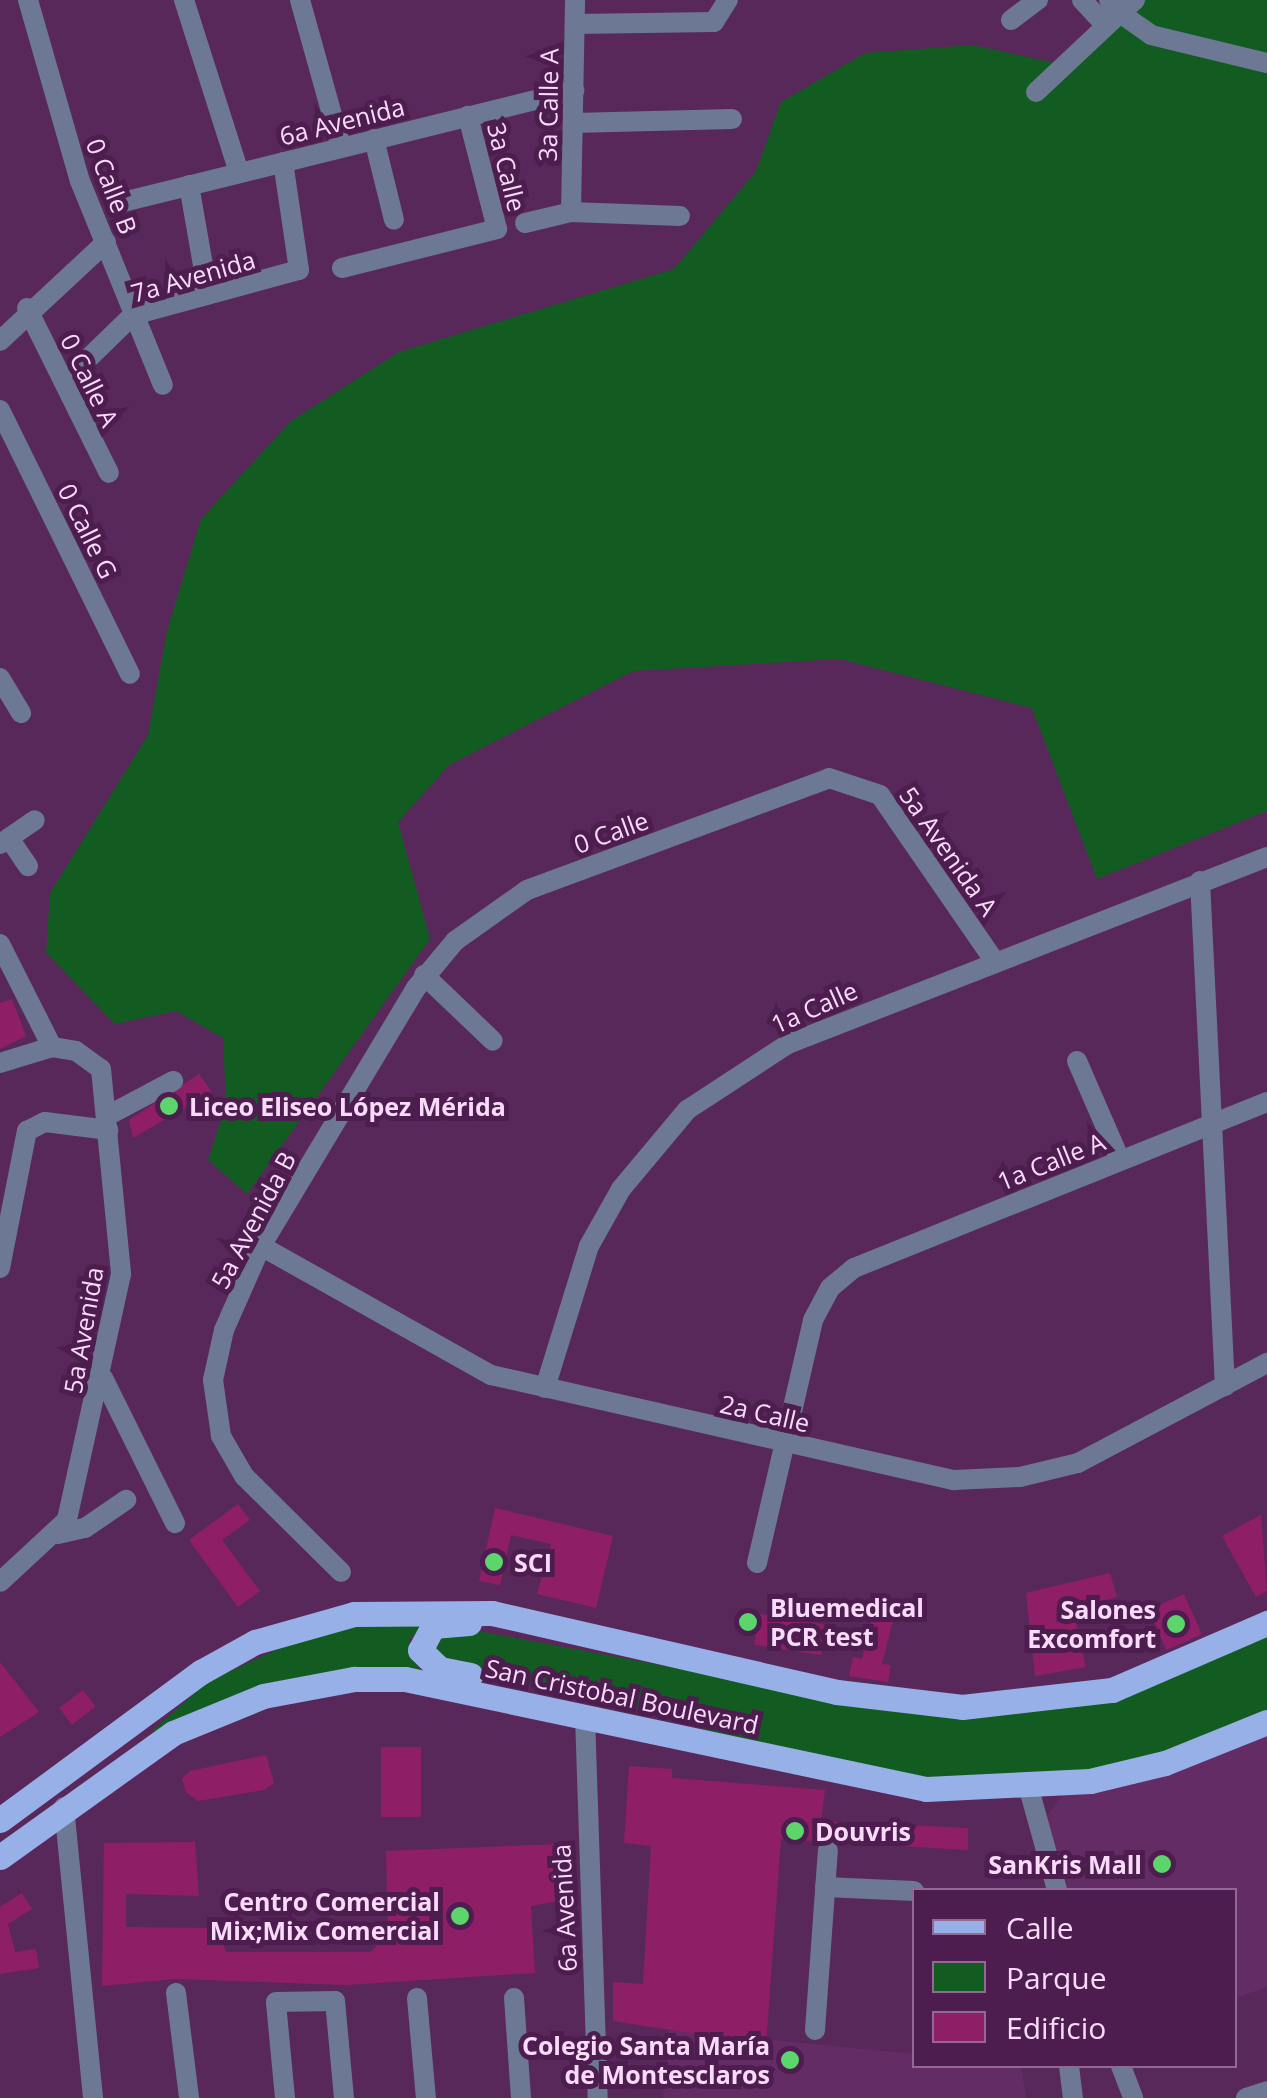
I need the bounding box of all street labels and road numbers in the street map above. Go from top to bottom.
street label: 3a Calle A [532,48,564,162]
street label: 6a Avenida [276,91,408,151]
street label: 3a Calle [481,119,533,215]
street label: 0 Calle B [80,134,144,238]
street label: 7a Avenida [127,244,259,308]
street label: 0 Calle A [55,329,125,431]
street label: 0 Calle G [52,479,124,583]
street label: 5a Avenida A [894,781,1004,921]
street label: 0 Calle [570,805,652,859]
street label: 1a Calle [766,975,862,1039]
street label: 1a Calle A [993,1126,1109,1196]
street label: 5a Avenida B [204,1147,302,1293]
street label: 5a Avenida [57,1264,109,1396]
street label: 2a Calle [717,1388,813,1438]
street label: San Cristobal Boulevard [483,1652,761,1740]
street label: 6a Avenida [546,1843,582,1973]

